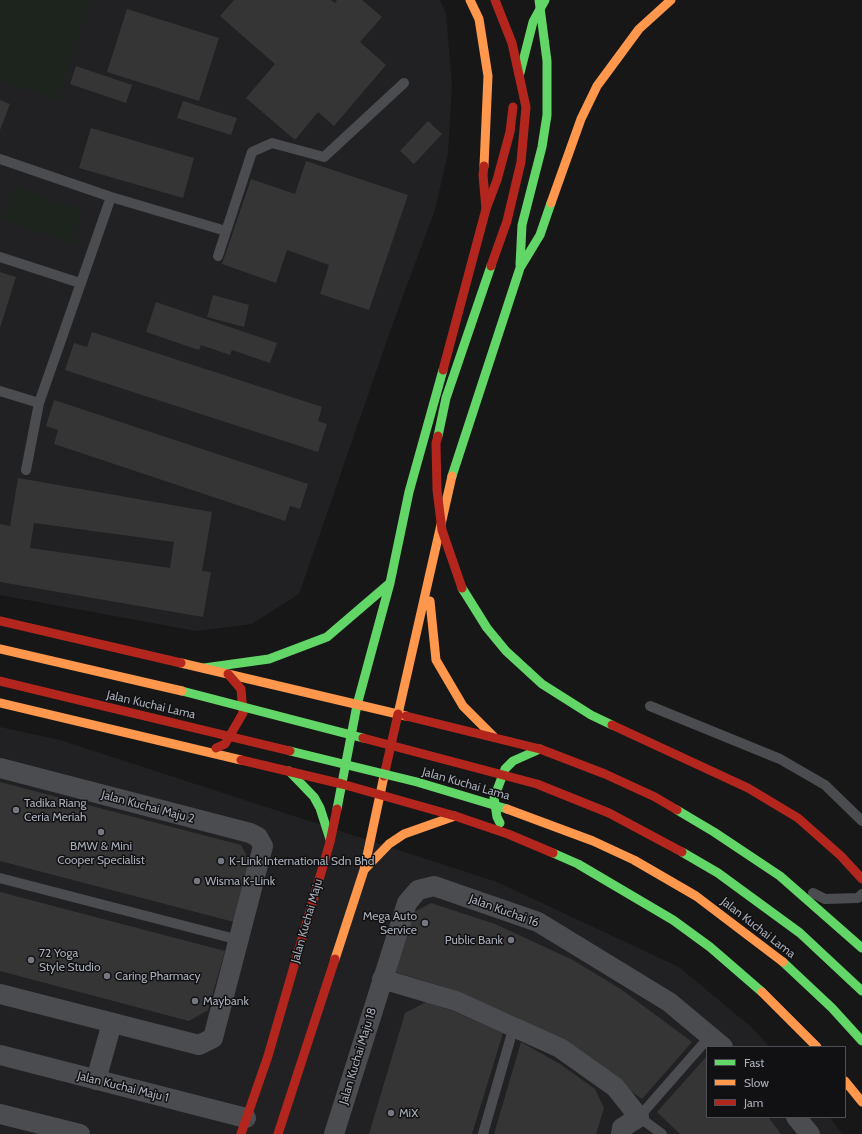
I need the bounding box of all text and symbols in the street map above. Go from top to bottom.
street label: Jalan Kuchai Lama [105,688,197,722]
street label: Jalan Kuchai Lama [421,765,511,803]
street label: Jalan Kuchai Maju 2 [100,788,196,826]
place label: Tadika Riang Ceria Meriah [24,796,87,824]
marker: Tadika Riang Ceria Meriah [11,805,21,815]
marker: BMW & Mini Cooper Specialist [96,827,106,837]
place label: BMW & Mini Cooper Specialist [57,839,145,867]
place label: K-Link International Sdn Bhd [229,854,374,868]
marker: K-Link International Sdn Bhd [216,856,226,866]
place label: Wisma K-Link [205,874,275,888]
marker: Wisma K-Link [192,876,202,886]
street label: Jalan Kuchai Maju [288,877,326,965]
street label: Jalan Kuchai 16 [467,892,541,930]
street label: Jalan Kuchai Lama [718,894,798,962]
place label: Mega Auto Service [363,909,417,937]
marker: Mega Auto Service [420,918,430,928]
place label: Public Bank [445,933,503,947]
marker: Public Bank [506,935,516,945]
place label: 72 Yoga Style Studio [39,946,101,974]
marker: 72 Yoga Style Studio [26,955,36,965]
place label: Caring Pharmacy [115,969,201,983]
marker: Caring Pharmacy [102,971,112,981]
place label: Maybank [203,994,249,1008]
marker: Maybank [190,996,200,1006]
street label: Jalan Kuchai Maju 18 [336,1006,380,1106]
legend [706,1046,846,1118]
text: Fast [744,1055,764,1070]
street label: Jalan Kuchai Maju 1 [76,1069,170,1105]
text: Slow [744,1075,769,1090]
text: Jam [744,1095,763,1110]
place label: MiX [399,1106,418,1120]
marker: MiX [386,1108,396,1118]

